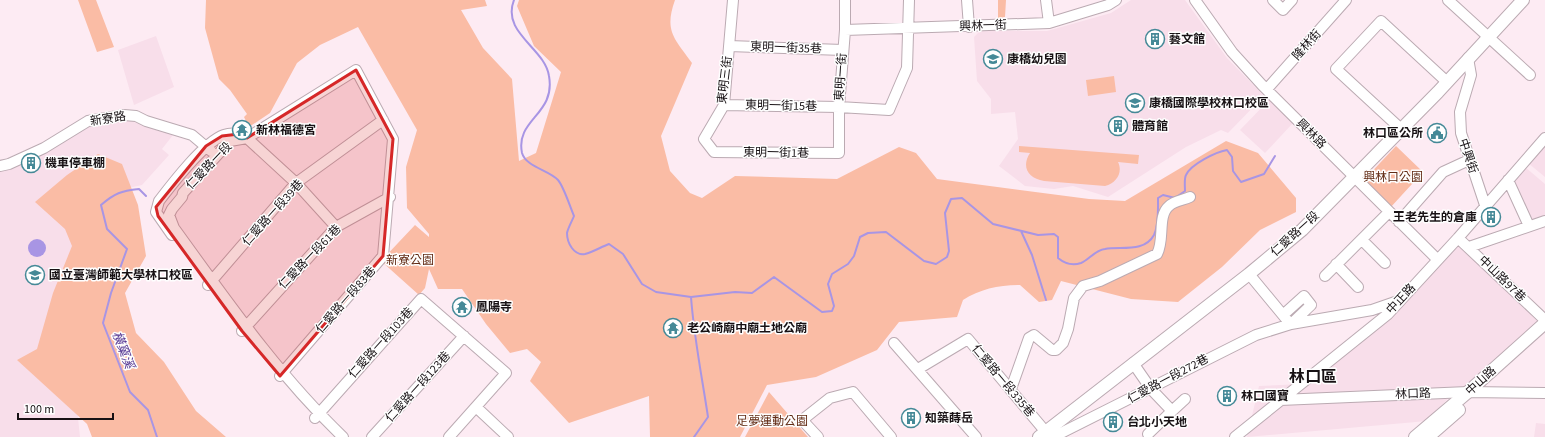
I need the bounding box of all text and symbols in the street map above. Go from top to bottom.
street label: 興林一街 [959,17,1007,35]
street label: 隆林街 [1289,26,1325,64]
building icon: 藝文館 [1144,28,1166,50]
place label: 藝文館 [1169,31,1205,48]
street label: 東明一街35巷 [750,38,822,58]
school or university icon: 康橋幼兒園 [982,48,1004,70]
place label: 康橋幼兒園 [1007,51,1067,68]
street label: 東明一街 [831,52,851,102]
street label: 東明三街 [714,55,736,105]
school or university icon: 康橋國際學校林口校區 [1124,92,1146,114]
place label: 康橋國際學校林口校區 [1149,95,1269,112]
street label: 東明一街15巷 [745,97,817,115]
street label: 新寮路 [89,108,127,130]
building icon: 體育館 [1107,115,1129,137]
street label: 興林路 [1292,115,1330,153]
place label: 體育館 [1132,118,1168,135]
temple icon: 新林福德宮 [231,119,253,141]
place label: 新林福德宮 [256,122,316,139]
public building icon: 林口區公所 [1426,122,1448,144]
place label: 林口區公所 [1363,125,1423,142]
street label: 中興街 [1454,136,1482,176]
street label: 仁愛路一段 [182,139,236,193]
street label: 東明一街1巷 [743,144,809,162]
building icon: 機車停車棚 [20,152,42,174]
place label: 機車停車棚 [45,155,105,172]
park label: 興林口公園 [1363,169,1423,186]
street label: 仁愛路一段39巷 [239,176,307,250]
building icon: 王老先生的倉庫 [1480,206,1502,228]
street label: 仁愛路一段 [1267,208,1323,260]
place label: 王老先生的倉庫 [1393,209,1477,226]
street label: 仁愛路一段61巷 [275,221,345,293]
park label: 新寮公園 [386,252,434,269]
street label: 中山路97巷 [1475,252,1529,306]
street label: 仁愛路一段83巷 [312,263,380,337]
school or university icon: 國立臺灣師範大學林口校區 [24,264,46,286]
place label: 國立臺灣師範大學林口校區 [49,267,193,284]
street label: 中正路 [1383,280,1419,318]
temple icon: 鳳陽寺 [451,296,473,318]
place label: 鳳陽寺 [476,299,512,316]
street label: 仁愛路一段103巷 [345,304,417,382]
temple icon: 老公崎廟中廟土地公廟 [662,317,684,339]
place label: 老公崎廟中廟土地公廟 [687,320,807,337]
water label: 橫窠溪 [108,329,139,373]
street label: 仁愛路一段335巷 [968,341,1038,421]
street label: 仁愛路一段123巷 [382,348,454,426]
street label: 仁愛路一段272巷 [1124,350,1212,408]
street label: 中山路 [1462,363,1500,399]
district label: 林口區 [1289,366,1337,388]
building icon: 林口國寶 [1216,385,1238,407]
street label: 林口路 [1395,385,1431,403]
place label: 林口國寶 [1241,388,1289,405]
scale bar [18,395,113,421]
text: 100 m [24,401,54,418]
building icon: 知築蒔岳 [900,407,922,429]
place label: 知築蒔岳 [925,410,973,427]
building icon: 台北小天地 [1102,411,1124,433]
park label: 足夢運動公園 [736,413,808,430]
place label: 台北小天地 [1127,414,1187,431]

